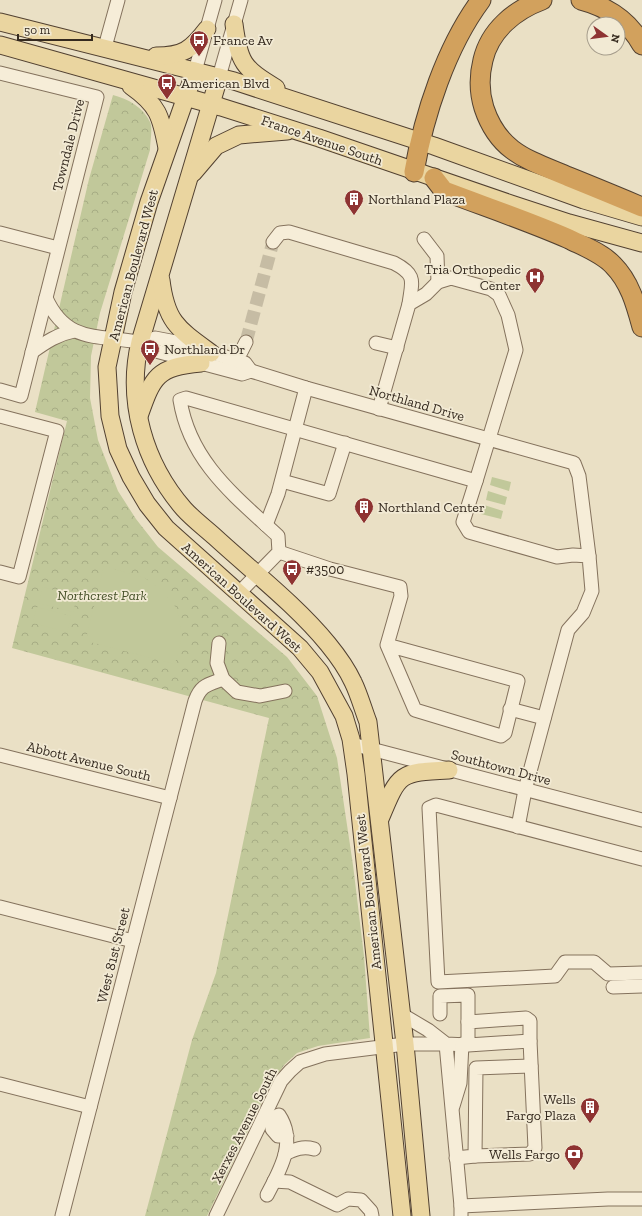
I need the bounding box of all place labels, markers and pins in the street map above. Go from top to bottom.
bus stop icon: France Av [188,29,210,57]
place label: France Av [213,32,273,49]
bus stop icon: American Blvd [156,72,178,100]
place label: American Blvd [181,75,270,92]
building icon: Northland Plaza [343,188,365,216]
place label: Northland Plaza [368,191,466,208]
place label: Tria Orthopedic Center [424,261,521,294]
hospital icon: Tria Orthopedic Center [524,266,546,294]
bus stop icon: Northland Dr [139,338,161,366]
place label: Northland Dr [164,341,245,358]
building icon: Northland Center [353,496,375,524]
place label: Northland Center [378,499,485,516]
bus stop icon: #3500 [281,558,303,586]
place label: #3500 [306,561,344,578]
place label: Wells Fargo Plaza [506,1091,576,1124]
building icon: Wells Fargo Plaza [579,1096,601,1124]
bank icon: Wells Fargo [563,1143,585,1171]
place label: Wells Fargo [489,1146,560,1163]

